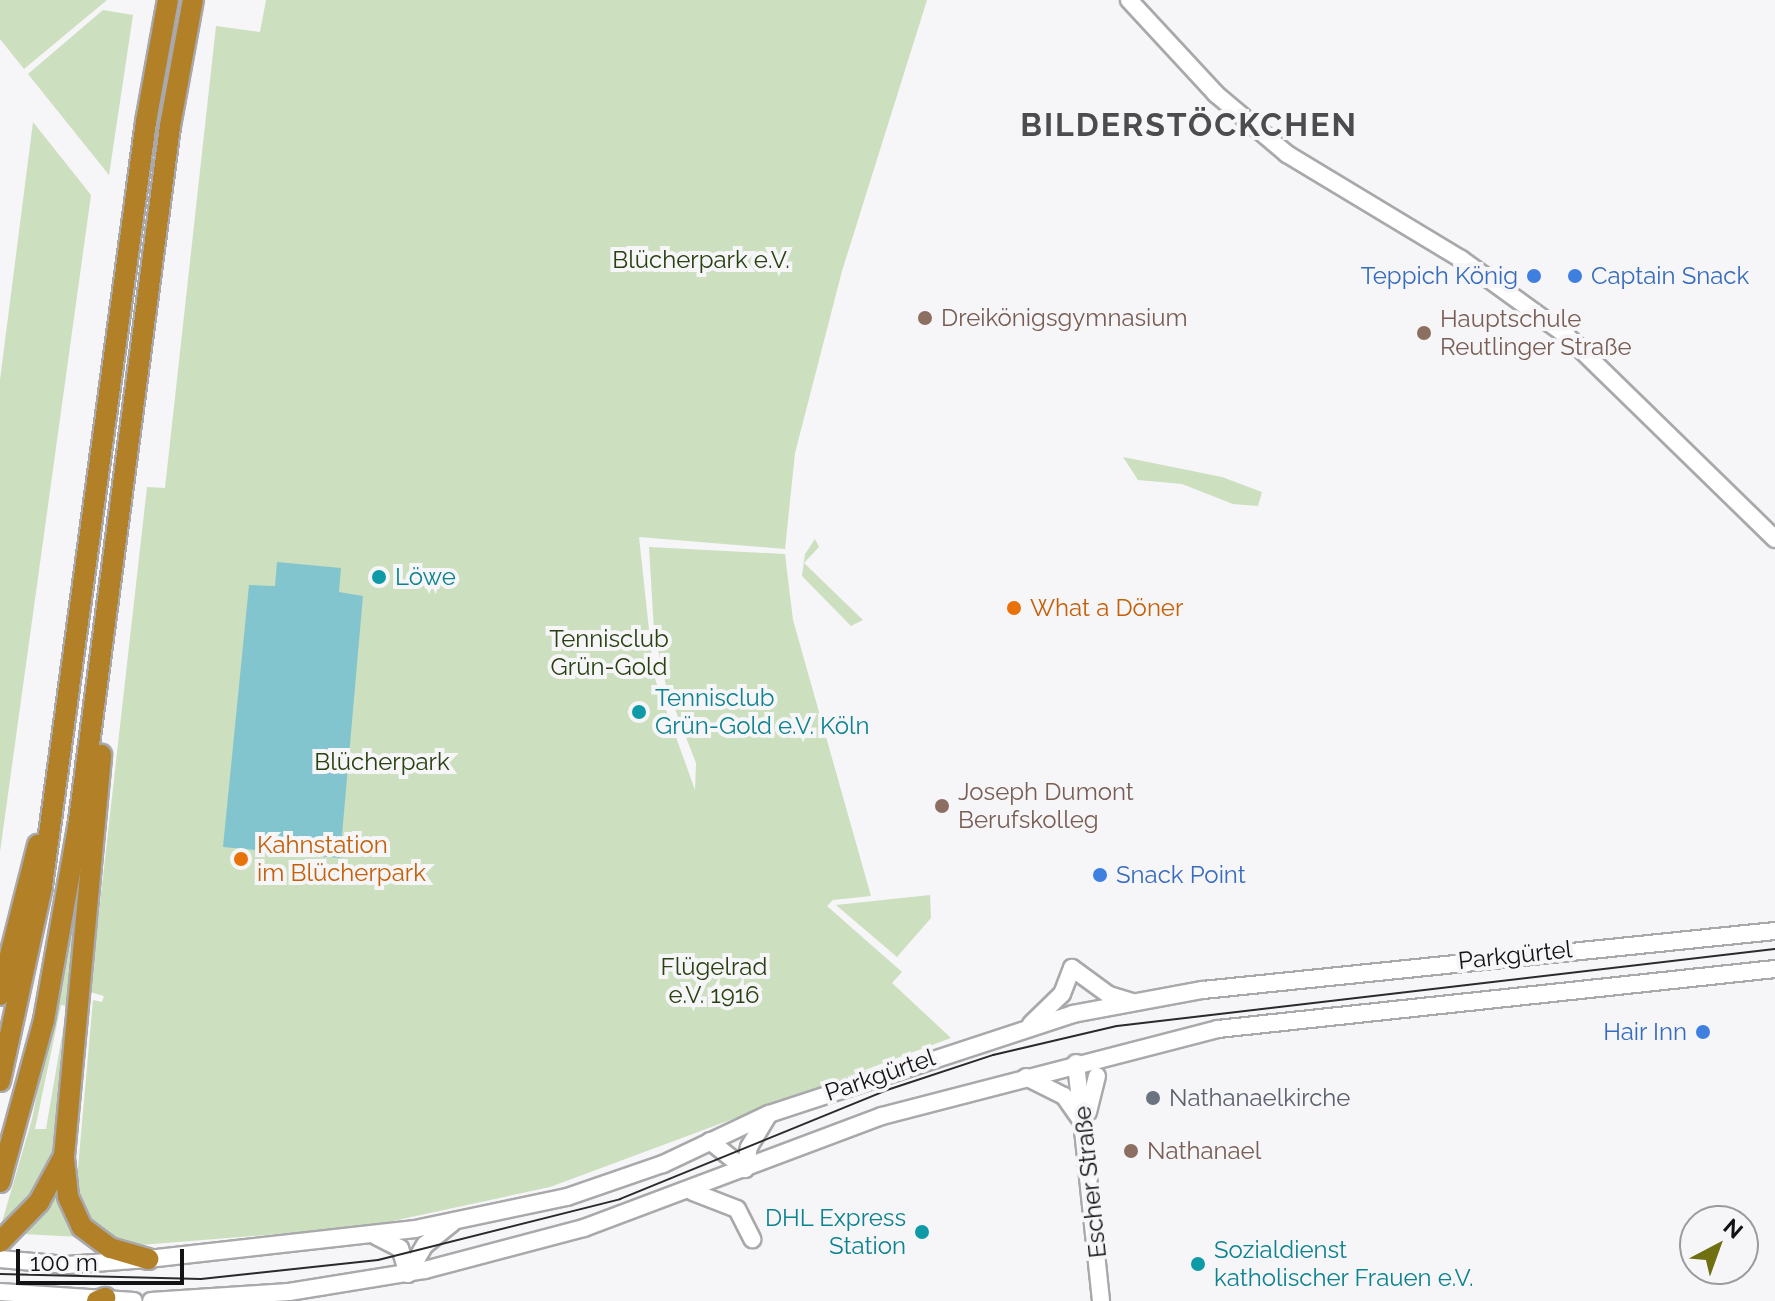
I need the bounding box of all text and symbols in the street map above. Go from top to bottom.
district label: BILDERSTÖCKCHEN [1020,106,1358,144]
park label: Blücherpark e.V. [612,246,790,274]
place label: Teppich König [1361,262,1518,290]
place label: Captain Snack [1591,262,1749,290]
marker: Teppich König [1525,267,1543,285]
marker: Captain Snack [1566,267,1584,285]
place label: Dreikönigsgymnasium [941,304,1188,332]
place label: Hauptschule Reutlinger Straße [1440,305,1632,361]
marker: Dreikönigsgymnasium [916,309,934,327]
marker: Hauptschule Reutlinger Straße [1415,324,1433,342]
place label: Löwe [395,563,456,591]
marker: Löwe [370,568,388,586]
place label: What a Döner [1030,594,1183,622]
marker: What a Döner [1005,599,1023,617]
park label: Tennisclub Grün-Gold [549,625,669,681]
place label: Tennisclub Grün-Gold e.V. Köln [655,684,870,740]
marker: Tennisclub Grün-Gold e.V. Köln [630,703,648,721]
park label: Blücherpark [314,748,450,776]
place label: Joseph Dumont Berufskolleg [958,778,1134,834]
marker: Joseph Dumont Berufskolleg [933,797,951,815]
place label: Kahnstation im Blücherpark [257,831,426,887]
marker: Kahnstation im Blücherpark [232,850,250,868]
place label: Snack Point [1116,861,1246,889]
marker: Snack Point [1091,866,1109,884]
street label: Parkgürtel [1457,935,1573,975]
park label: Flügelrad e.V. 1916 [661,953,767,1009]
place label: Hair Inn [1603,1018,1687,1046]
marker: Hair Inn [1694,1023,1712,1041]
street label: Parkgürtel [821,1043,939,1107]
place label: Nathanaelkirche [1169,1084,1350,1112]
marker: Nathanaelkirche [1144,1089,1162,1107]
street label: Escher Straße [1068,1104,1112,1260]
place label: Nathanael [1147,1137,1261,1165]
marker: Nathanael [1122,1142,1140,1160]
place label: DHL Express Station [764,1204,906,1260]
north arrow [1679,1205,1759,1285]
text: N [1719,1213,1748,1244]
marker: DHL Express Station [913,1223,931,1241]
scale bar [20,1233,188,1283]
place label: Sozialdienst katholischer Frauen e.V. [1214,1236,1474,1292]
text: 100 m [30,1248,98,1277]
marker: Sozialdienst katholischer Frauen e.V. [1189,1255,1207,1273]

